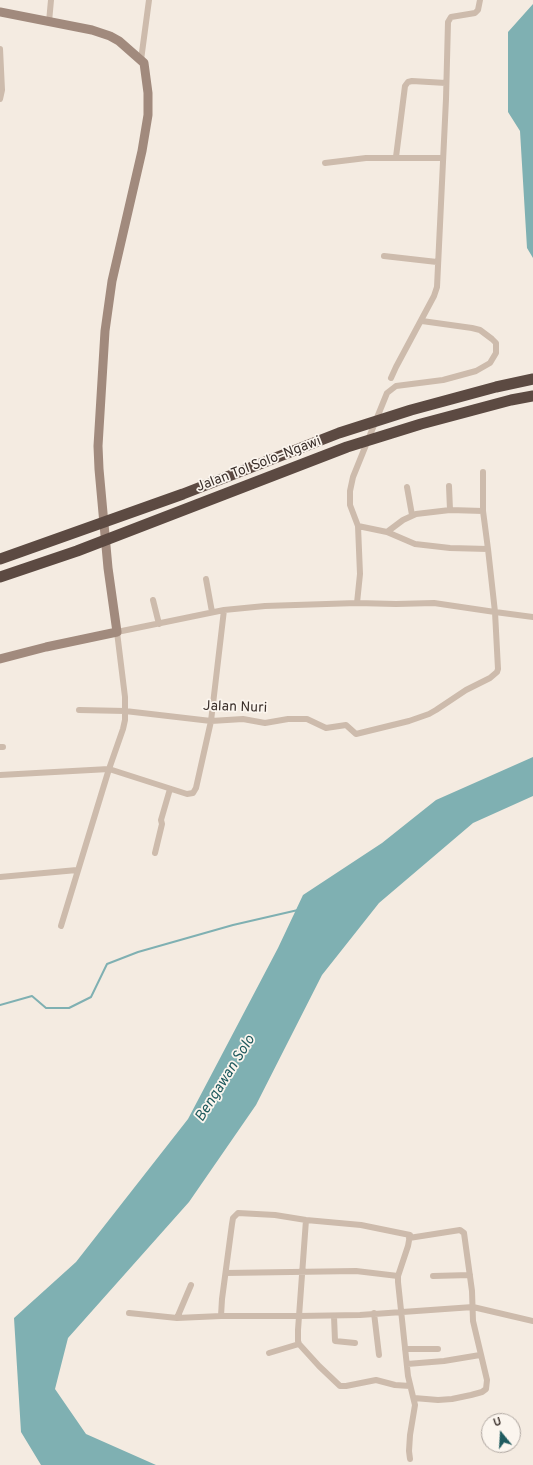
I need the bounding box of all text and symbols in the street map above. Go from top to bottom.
street label: Jalan Tol Solo–Ngawi [194,433,324,497]
street label: Jalan Nuri [203,698,267,718]
water label: Bengawan Solo [192,1032,260,1126]
north arrow [481,1413,521,1453]
text: U [492,1415,503,1430]

